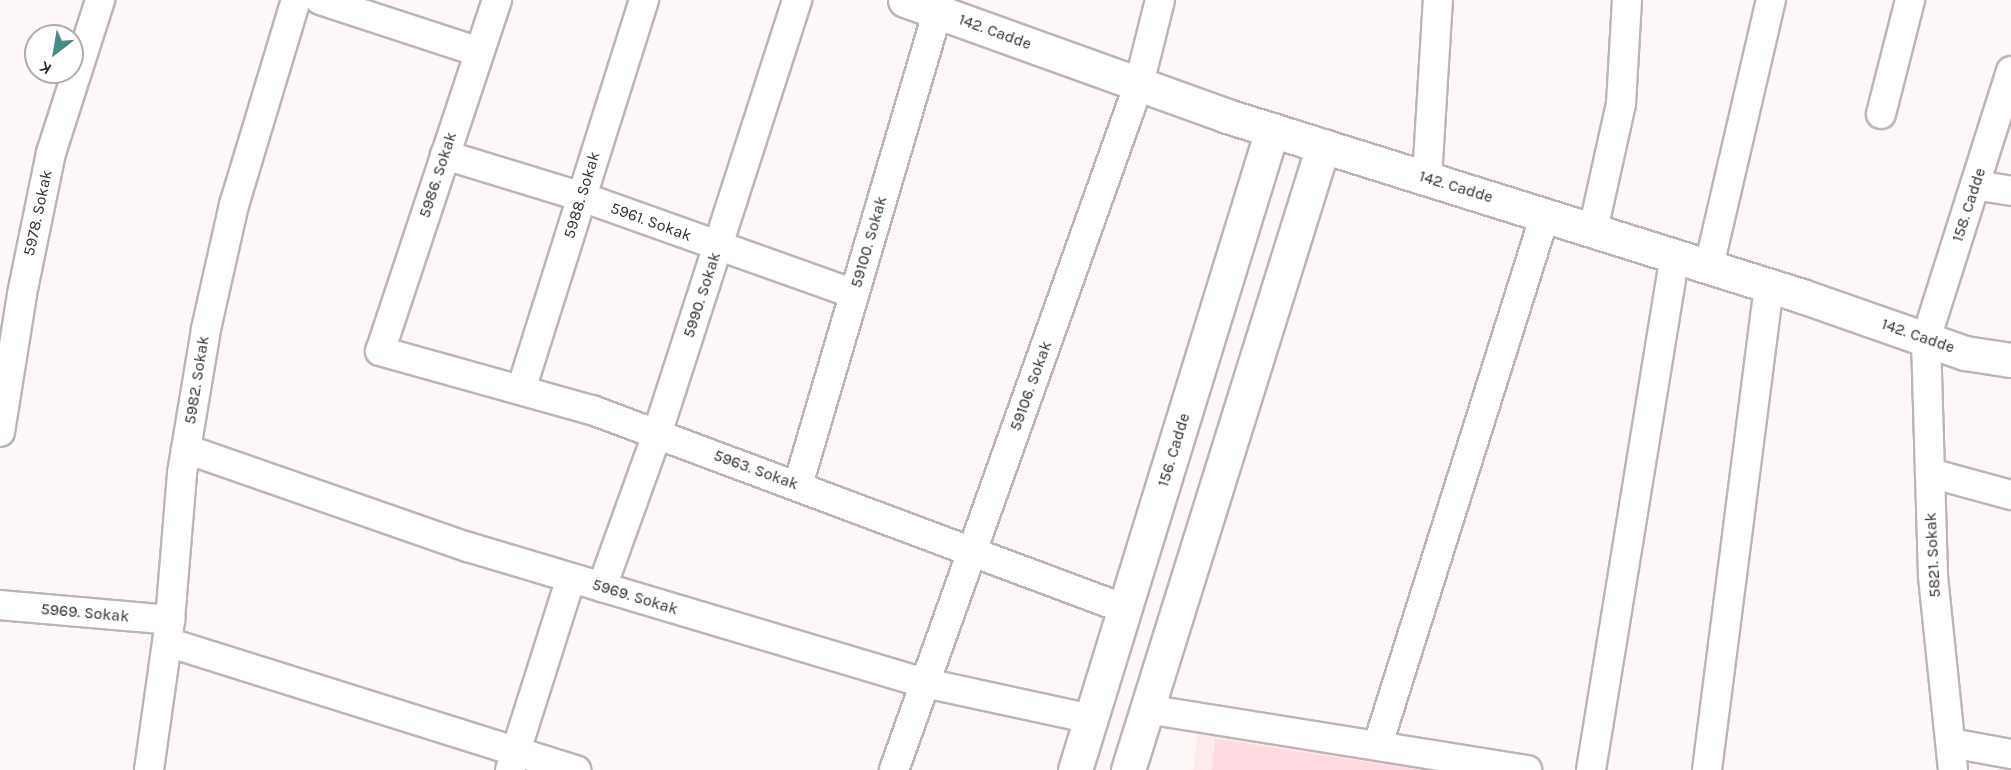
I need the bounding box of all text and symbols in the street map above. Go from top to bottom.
street label: 142. Cadde [956,10,1034,54]
north arrow [24,24,84,84]
text: K [36,57,55,79]
street label: 5986. Sokak [415,130,461,220]
street label: 5988. Sokak [560,149,604,241]
street label: 158. Cadde [1948,166,1990,244]
street label: 142. Cadde [1417,167,1495,207]
street label: 5978. Sokak [20,168,56,258]
street label: 59100. Sokak [847,194,891,290]
street label: 5961. Sokak [608,198,694,246]
street label: 5990. Sokak [679,250,725,340]
street label: 142. Cadde [1879,315,1957,357]
street label: 5982. Sokak [181,334,213,426]
street label: 59106. Sokak [1006,338,1056,434]
street label: 156. Cadde [1154,411,1194,489]
street label: 5963. Sokak [711,446,801,494]
street label: 5821. Sokak [1921,512,1945,598]
street label: 5969. Sokak [590,575,680,619]
street label: 5969. Sokak [40,600,130,626]

